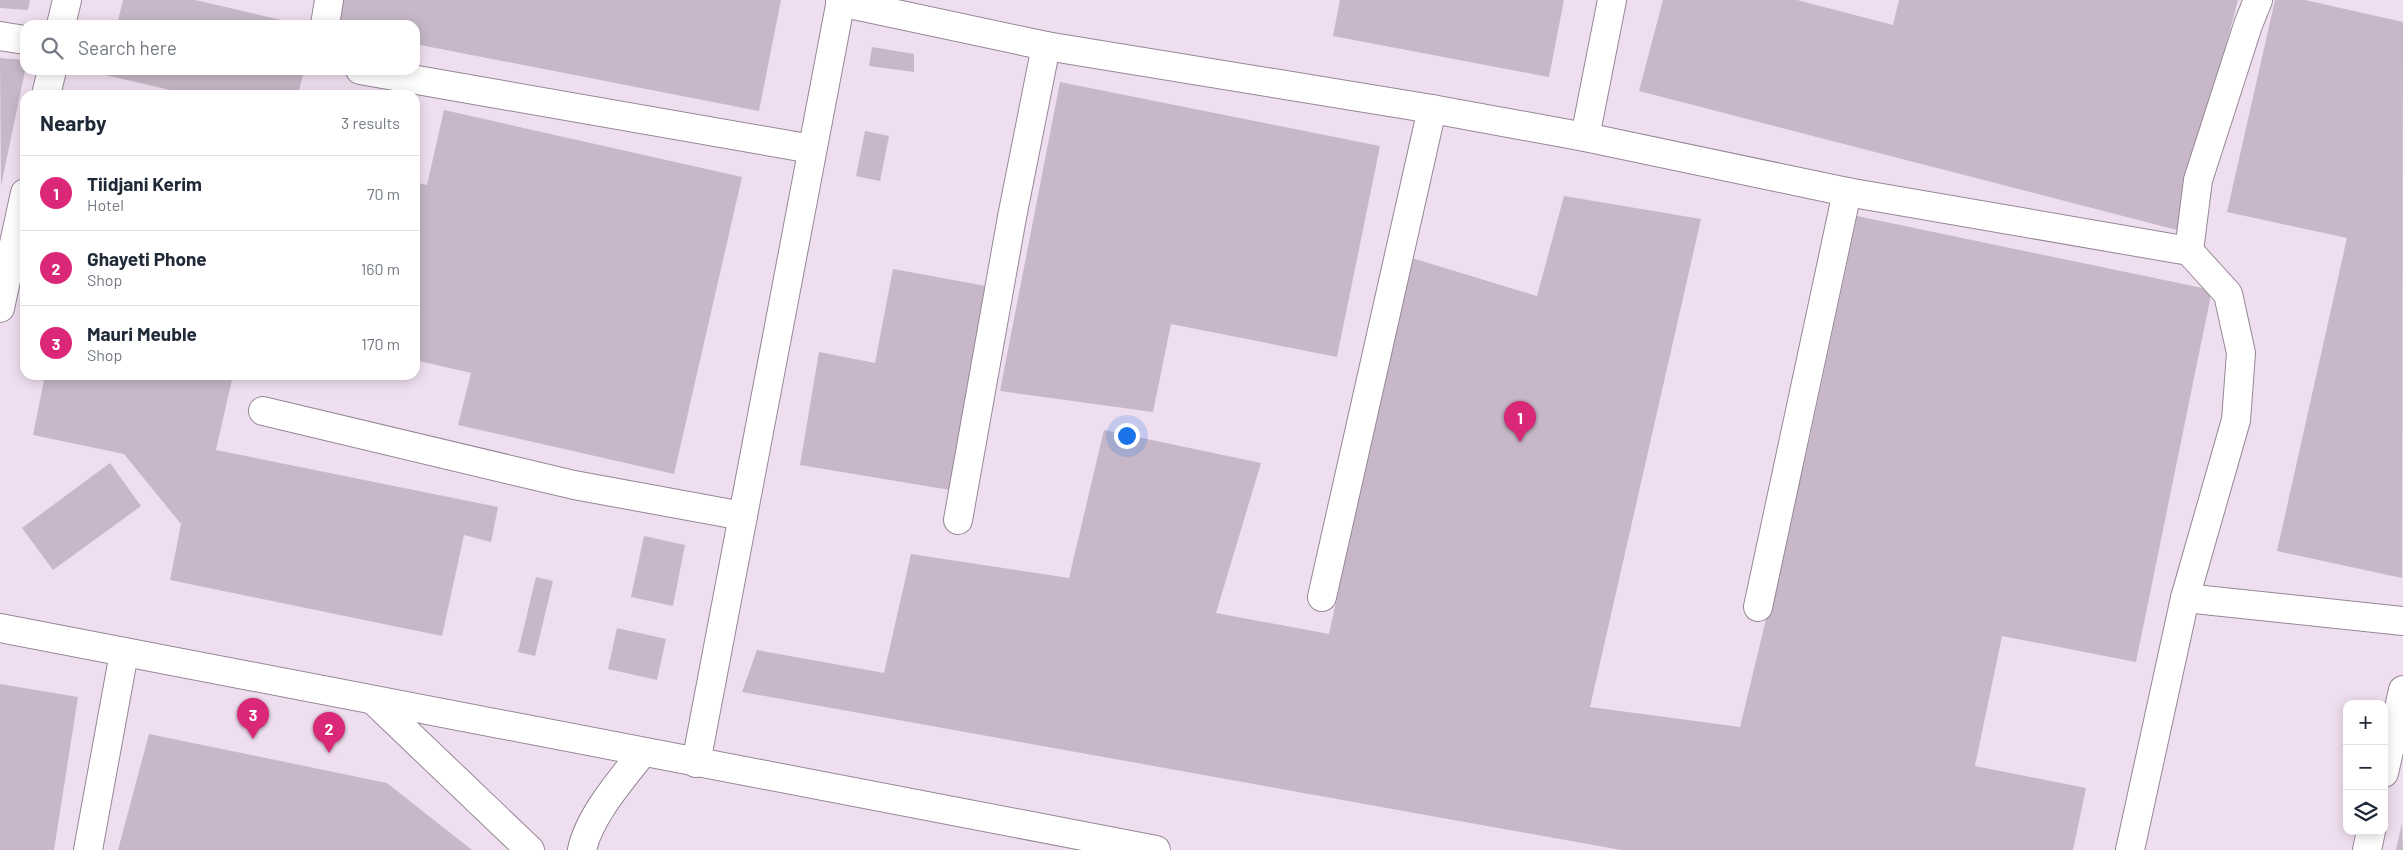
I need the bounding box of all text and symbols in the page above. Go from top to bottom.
search box [20,20,420,75]
icon: search [38,34,66,62]
text: Search here [78,36,177,59]
text: Nearby [40,110,106,135]
text: 3 results [341,113,400,132]
text: Tiidjani Kerim [87,172,202,195]
text: 1 [53,184,59,203]
text: 70 m [367,184,400,203]
text: Hotel [87,195,124,214]
text: Ghayeti Phone [87,247,207,270]
text: 2 [52,259,60,278]
text: 160 m [361,259,400,278]
text: Shop [87,270,122,289]
text: Mauri Meuble [87,322,197,345]
text: 3 [52,334,60,353]
text: 170 m [361,334,400,353]
text: Shop [87,345,122,364]
pin: 1 [1504,401,1536,442]
your location [1114,423,1140,449]
pin: 3 [237,698,269,739]
map controls [2343,700,2388,835]
button: + [2343,700,2388,745]
pin: 2 [313,712,345,753]
button: − [2343,745,2388,790]
button: layers [2343,790,2388,835]

